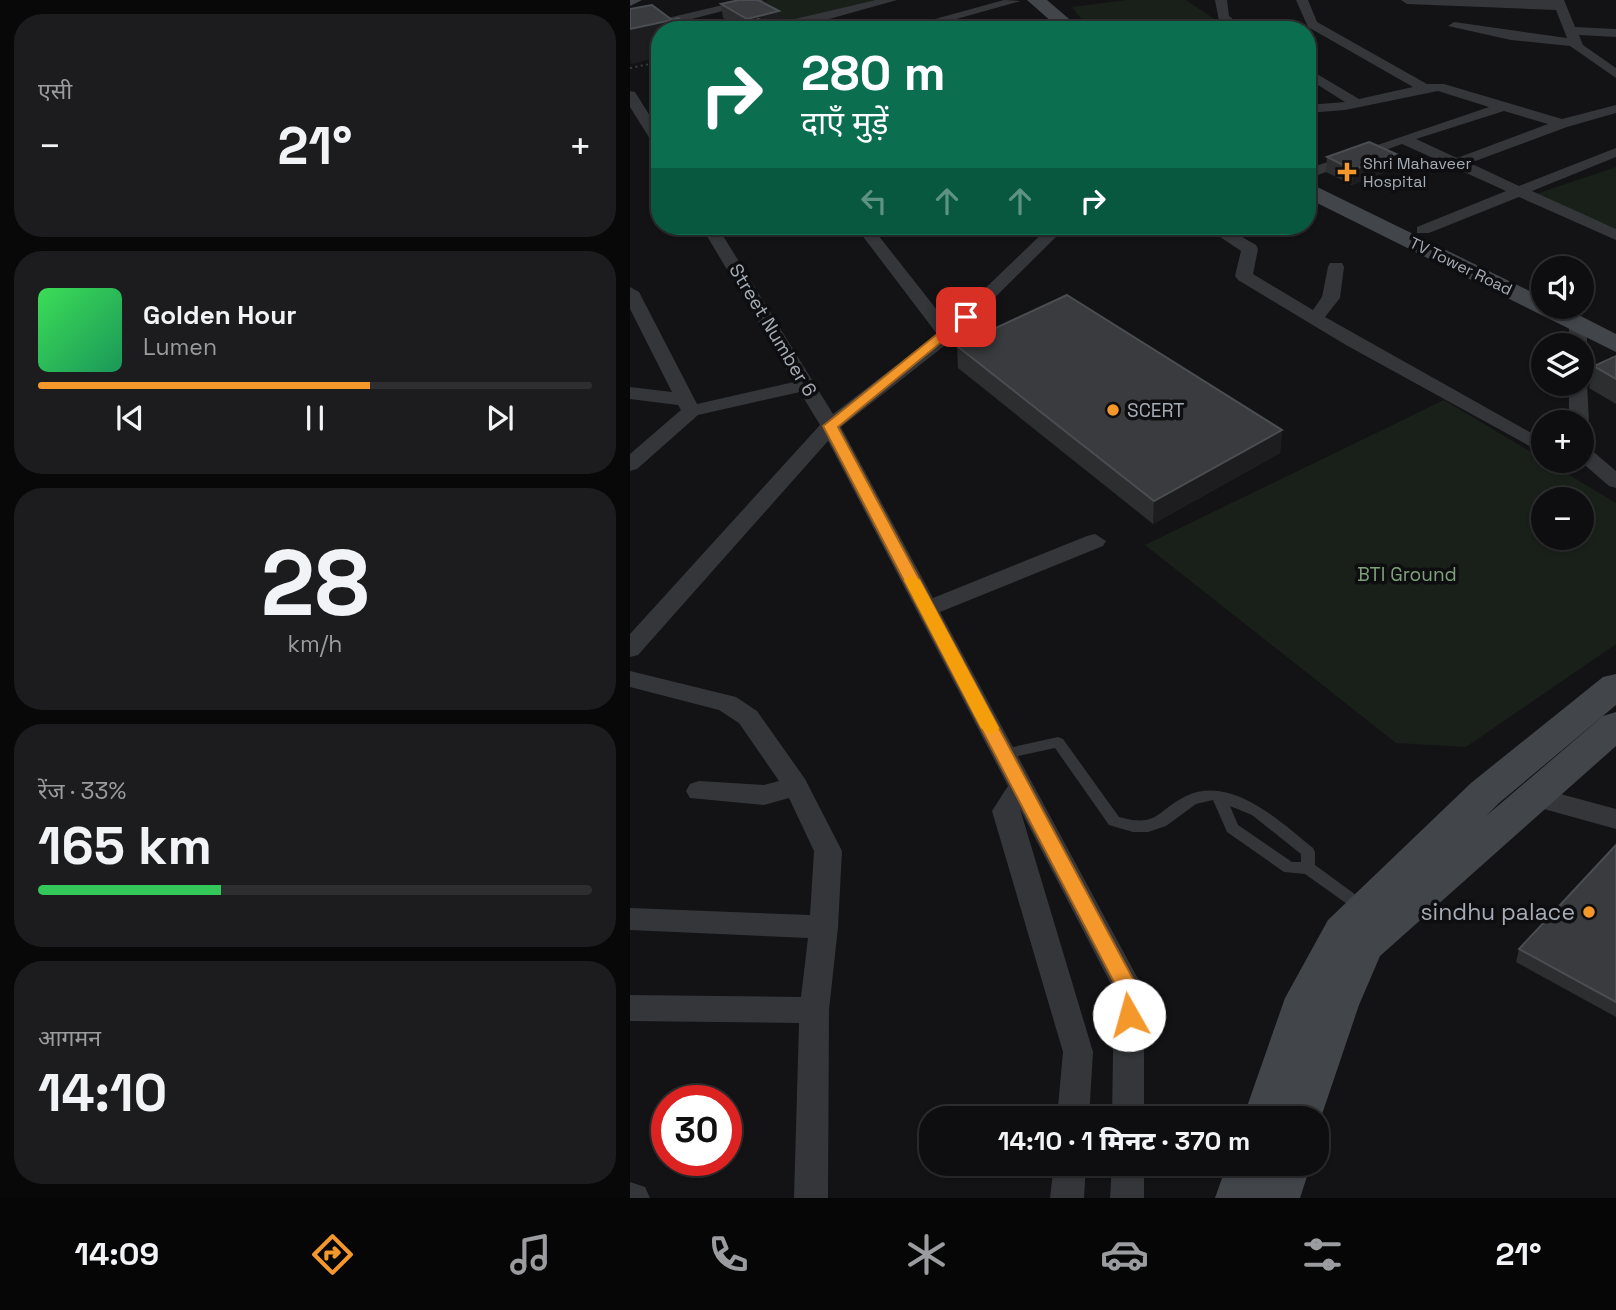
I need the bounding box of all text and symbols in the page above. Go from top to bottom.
text: 280 m [801,42,946,104]
icon: right [686,49,777,140]
text: एसी [38,76,72,106]
text: दाएँ मुड़ें [801,103,888,143]
text: 21° [278,113,352,179]
text: − [38,122,62,170]
text: + [568,122,592,170]
place label: Shri Mahaveer Hospital [1363,153,1472,192]
marker: Shri Mahaveer Hospital [1337,162,1357,182]
icon: left [855,182,893,220]
icon: ahead [928,182,966,220]
icon: ahead [1001,182,1039,220]
icon: right [1074,182,1112,220]
street label: TV Tower Road [1406,232,1516,300]
map controls [1531,256,1594,550]
button: sound [1531,256,1594,319]
street label: Street Number 6 [723,259,823,401]
pin [936,287,996,347]
text: Golden Hour [143,298,297,332]
icon: arrive [947,298,985,336]
text: Lumen [143,332,217,362]
button: layers [1531,333,1594,396]
place label: SCERT [1127,398,1185,423]
icon: previous [111,399,149,437]
icon: pause [296,399,334,437]
icon: next [481,399,519,437]
marker: SCERT [1105,402,1121,418]
button: + [1531,410,1594,473]
button: − [1531,487,1594,550]
text: 28 [261,525,369,642]
park label: BTI Ground [1357,562,1457,587]
text: km/h [288,629,342,659]
text: रेंज · 33% [38,776,126,806]
text: 165 km [38,813,212,879]
place label: sindhu palace [1420,897,1575,927]
marker: sindhu palace [1581,904,1597,920]
position arrow [1092,978,1166,1052]
text: आगमन [38,1023,101,1053]
text: 14:10 [38,1060,167,1126]
speed limit sign: 30 [651,1085,742,1176]
text: 14:10 · 1 मिनट · 370 m [998,1124,1250,1158]
icon: directions [308,1230,357,1279]
icon: music [506,1230,555,1279]
icon: phone [704,1230,753,1279]
icon: climate [902,1230,951,1279]
icon: car [1100,1230,1149,1279]
icon: filters [1298,1230,1347,1279]
text: 14:09 [74,1234,159,1274]
text: 21° [1495,1234,1542,1274]

